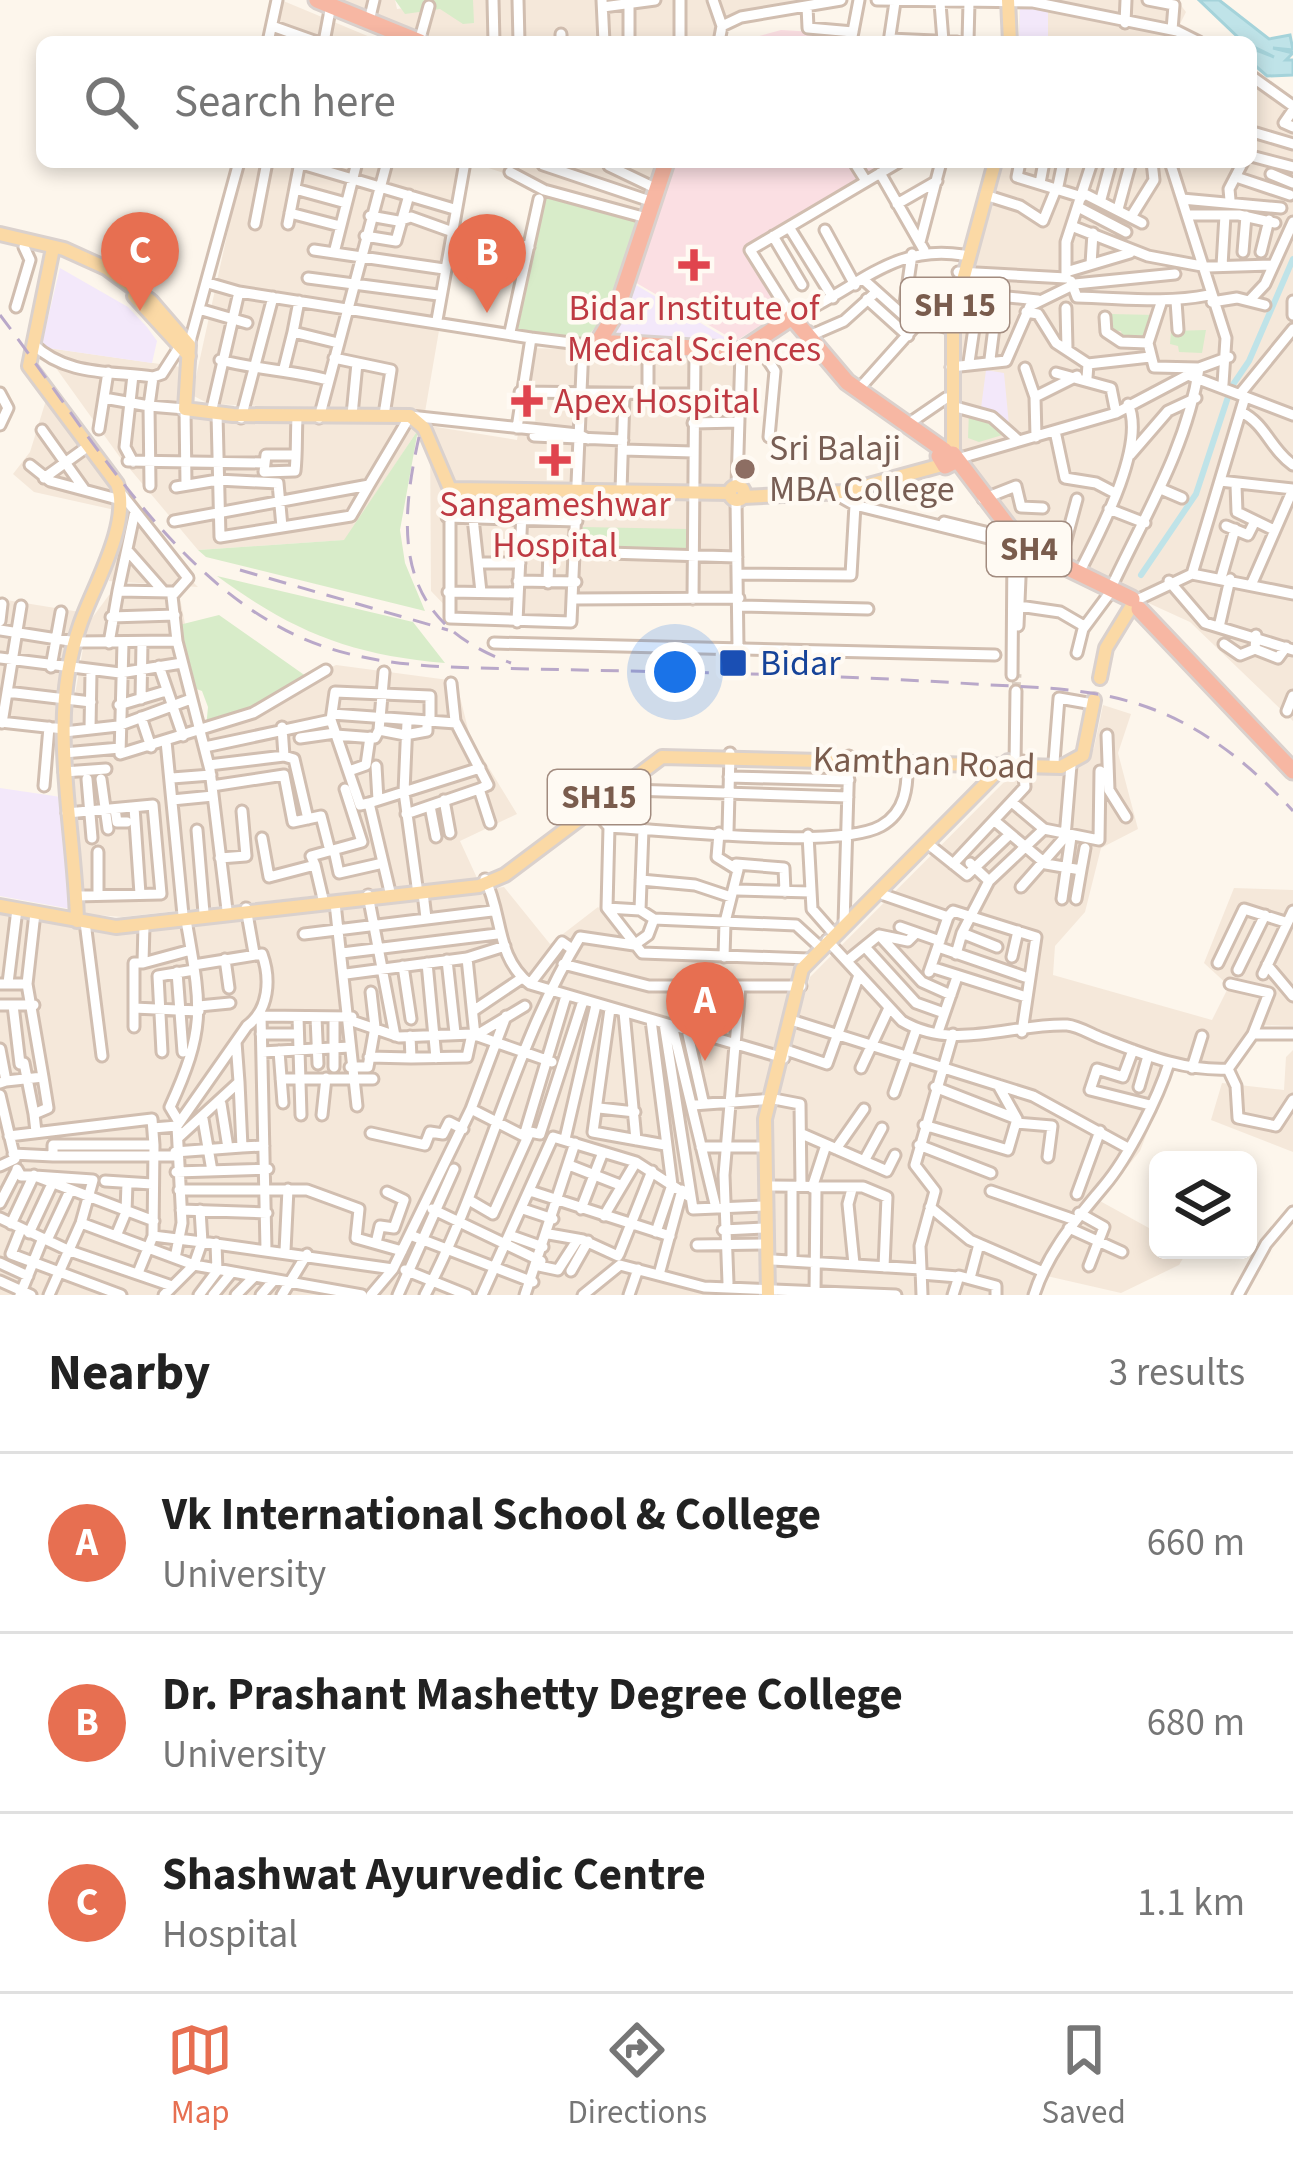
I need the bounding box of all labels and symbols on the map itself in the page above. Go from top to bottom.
pin: C [101,212,179,311]
pin: B [448,214,526,313]
marker: Bidar Institute of Medical Sciences [678,249,710,281]
road number: SH 15 [901,278,1009,332]
place label: Bidar Institute of Medical Sciences [567,283,821,375]
place label: Apex Hospital [554,376,760,427]
marker: Apex Hospital [511,385,543,417]
place label: Sri Balaji MBA College [769,423,955,515]
marker: Sangameshwar Hospital [539,444,571,476]
marker: Sri Balaji MBA College [732,456,758,482]
place label: Sangameshwar Hospital [439,479,671,571]
road number: SH4 [987,522,1071,576]
place label: Bidar [760,638,841,689]
your location [645,642,705,702]
marker: Bidar [717,647,749,679]
street label: Kamthan Road [812,734,1036,792]
road number: SH15 [548,770,650,824]
pin: A [666,962,744,1061]

